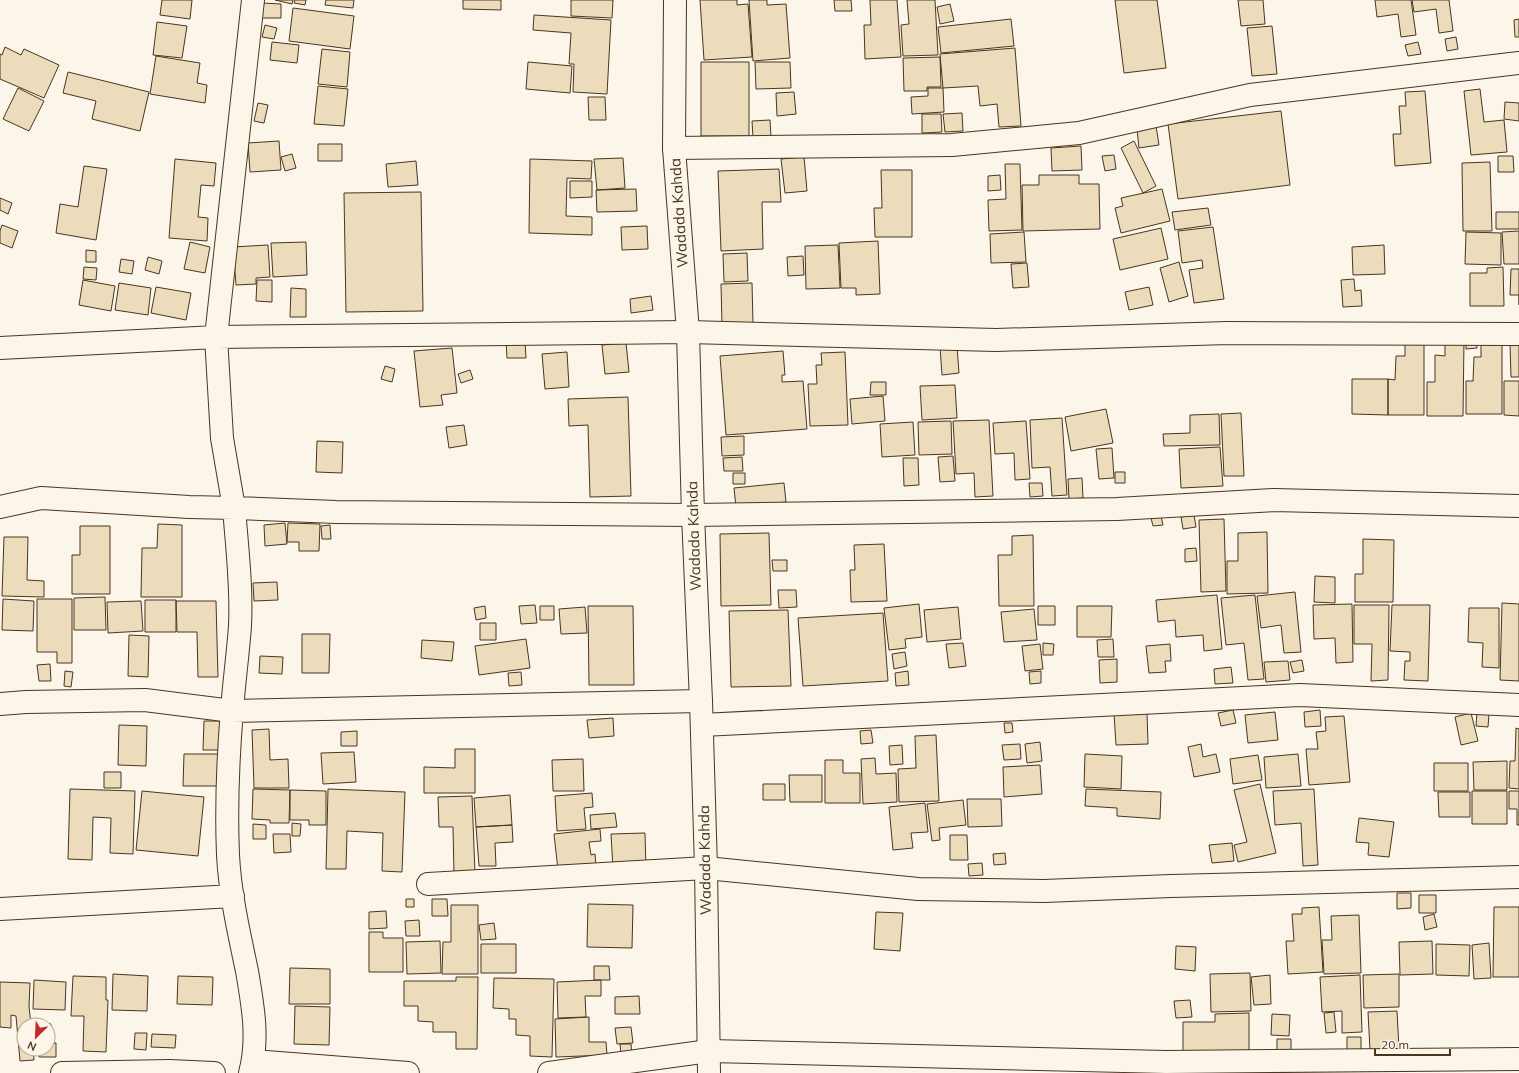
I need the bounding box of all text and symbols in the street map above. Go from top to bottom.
street label: Wadada Kahda [665,157,692,269]
street label: Wadada Kahda [682,481,705,591]
street label: Wadada Kahda [694,805,715,915]
north arrow [16,1017,56,1057]
scale bar [1375,1031,1450,1057]
text: 20 m [1381,1037,1409,1052]
text: N [25,1038,39,1054]

